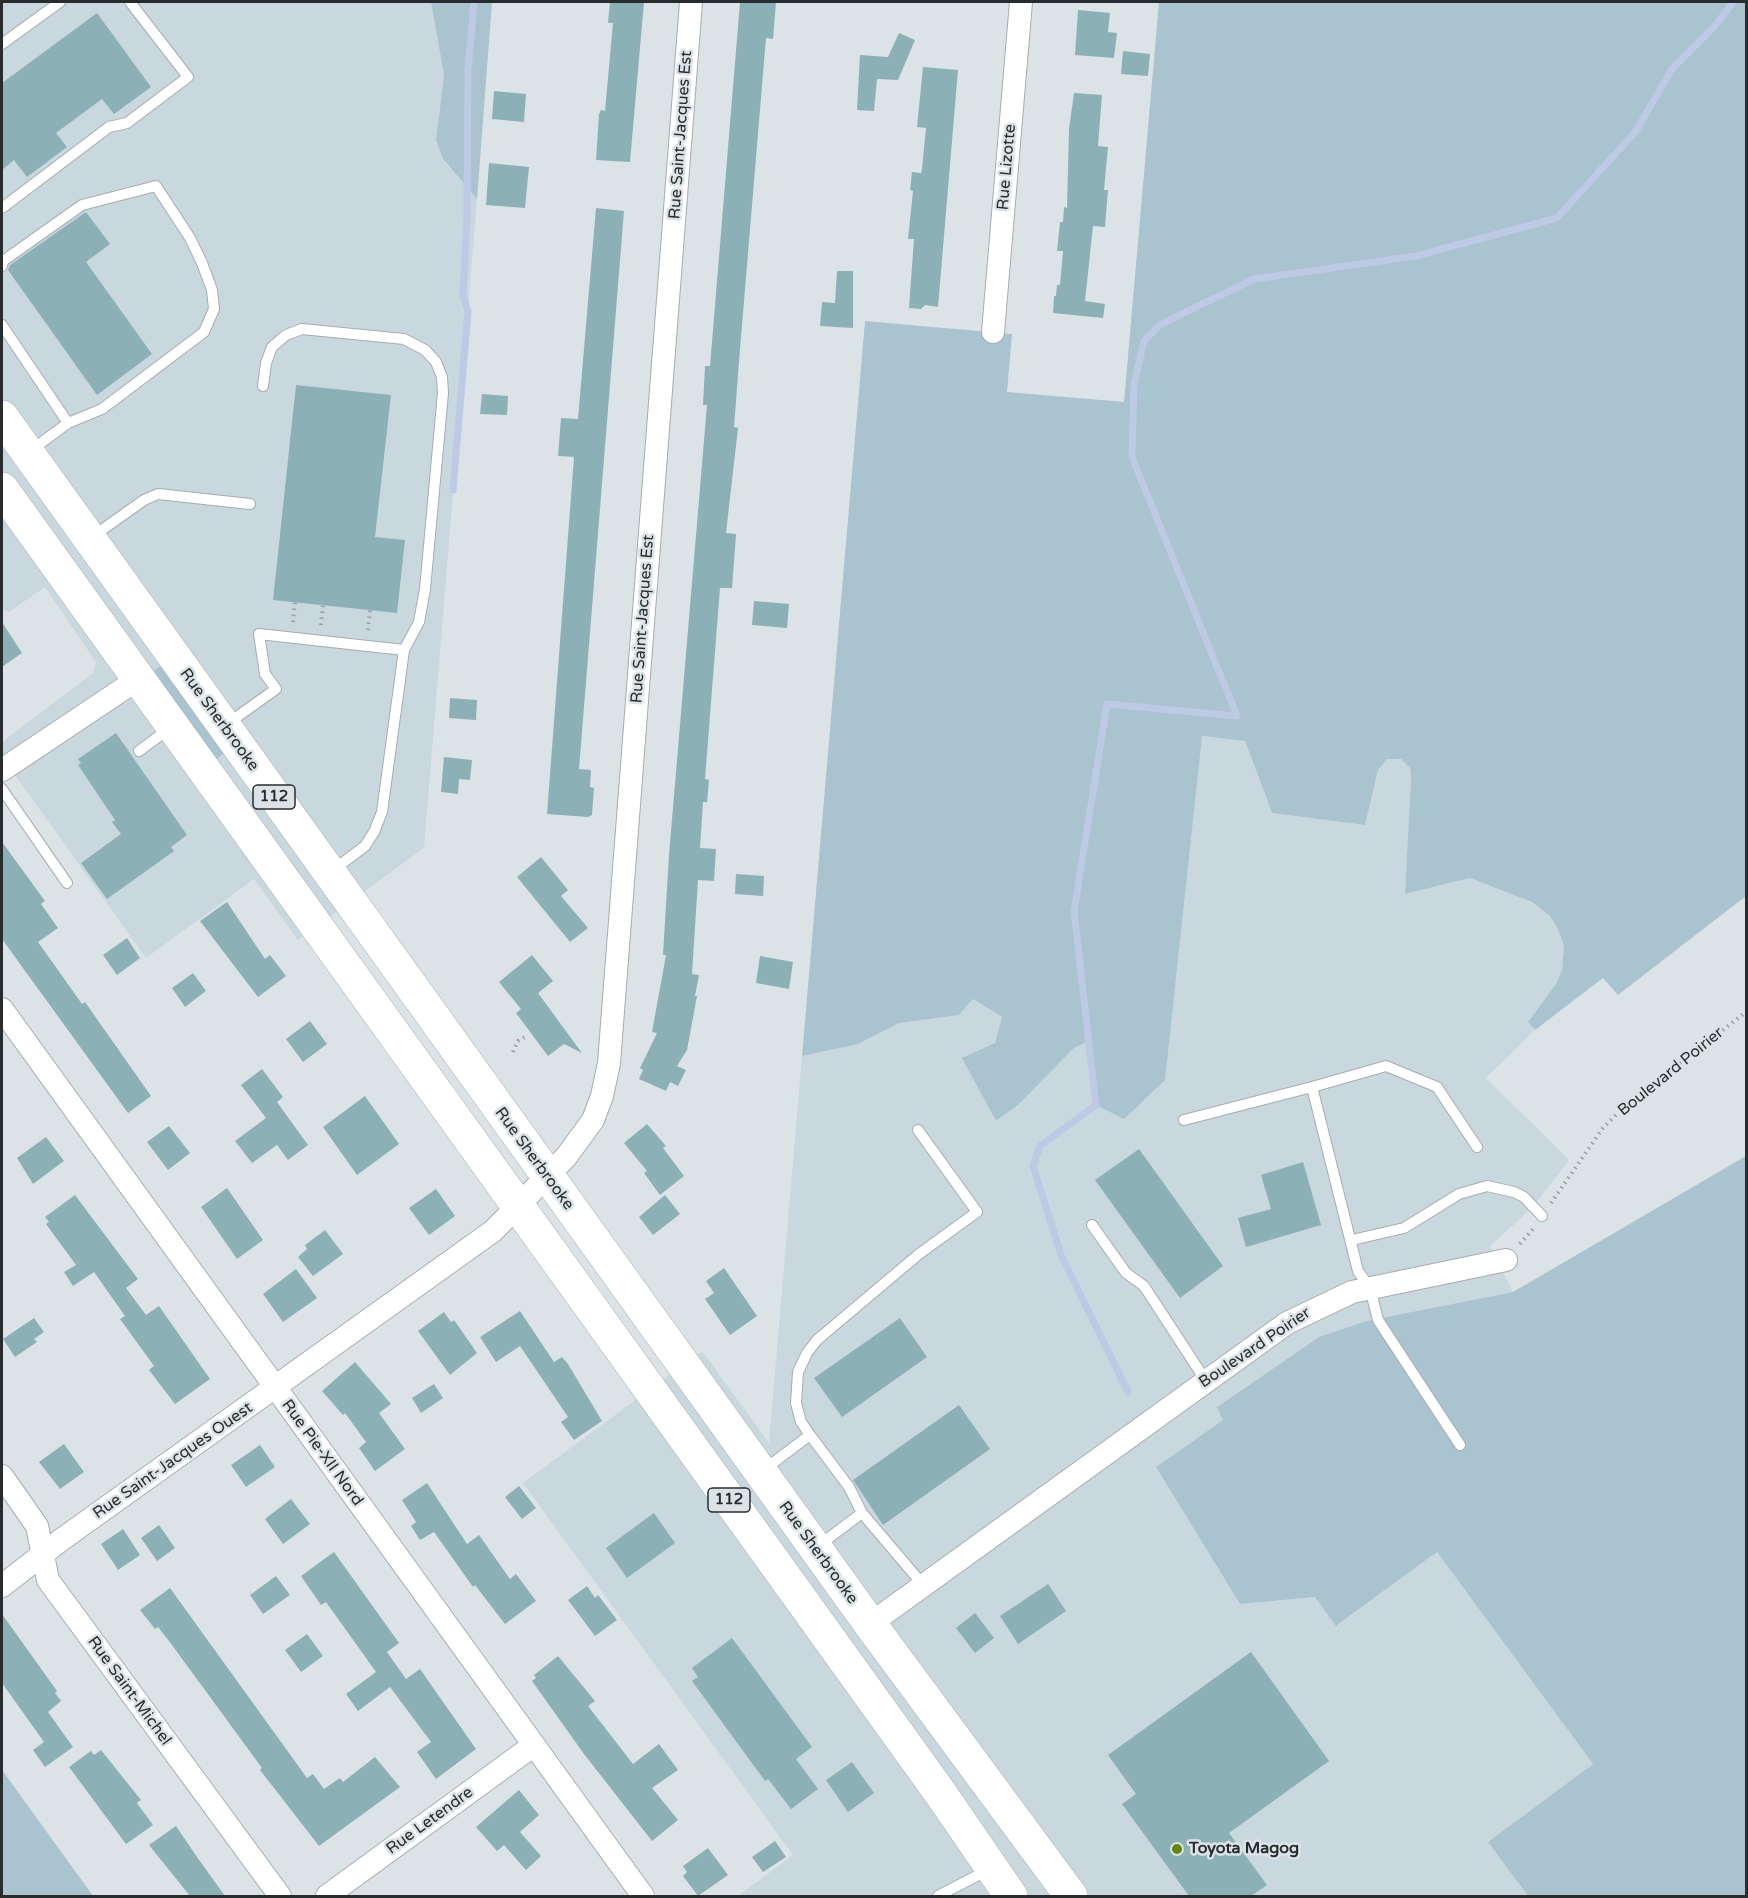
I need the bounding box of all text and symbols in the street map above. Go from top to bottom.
street label: Rue Saint-Jacques Est [666,50,696,220]
street label: Rue Lizotte [994,123,1020,211]
street label: Rue Saint-Jacques Est [628,534,658,704]
street label: Rue Sherbrooke [175,665,263,775]
road number: 112 [253,785,295,809]
street label: Boulevard Poirier [1614,1023,1728,1121]
street label: Rue Sherbrooke [490,1104,578,1214]
street label: Boulevard Poirier [1196,1304,1314,1392]
street label: Rue Pie-XII Nord [277,1396,367,1510]
street label: Rue Saint-Jacques Ouest [90,1399,256,1523]
road number: 112 [708,1488,750,1512]
street label: Rue Sherbrooke [774,1498,862,1608]
street label: Rue Saint-Michel [83,1633,175,1749]
street label: Rue Letendre [383,1783,477,1859]
place label: Toyota Magog [1189,1839,1299,1859]
marker: Toyota Magog [1170,1842,1184,1856]

